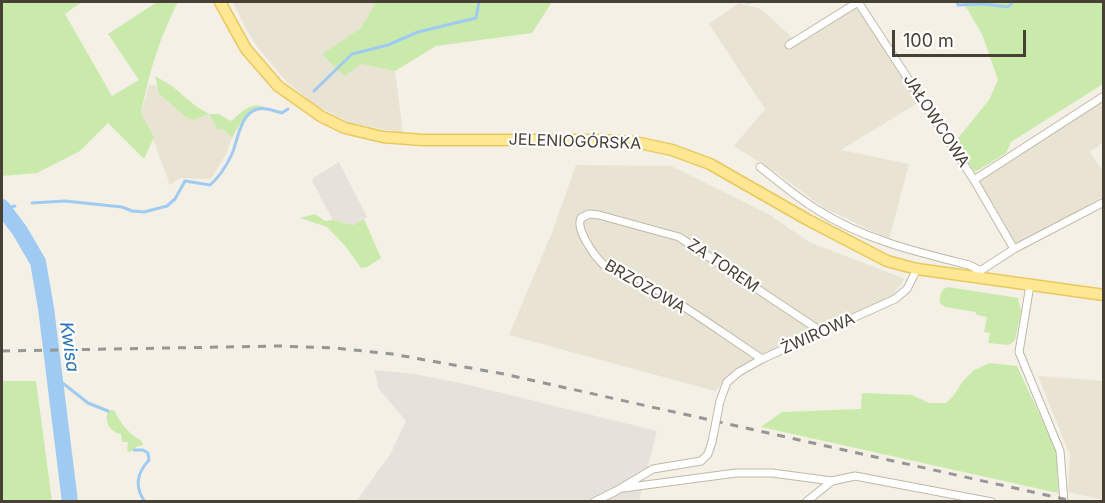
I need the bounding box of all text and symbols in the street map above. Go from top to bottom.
scale bar [895,18,1028,56]
text: 100 m [903,30,954,51]
street label: JAŁOWCOWA [899,71,973,171]
street label: JELENIOGÓRSKA [508,130,642,154]
street label: ZA TOREM [684,235,762,297]
street label: BRZOZOWA [601,256,689,318]
street label: ŻWIROWA [778,309,858,359]
water label: Kwisa [55,320,83,374]

